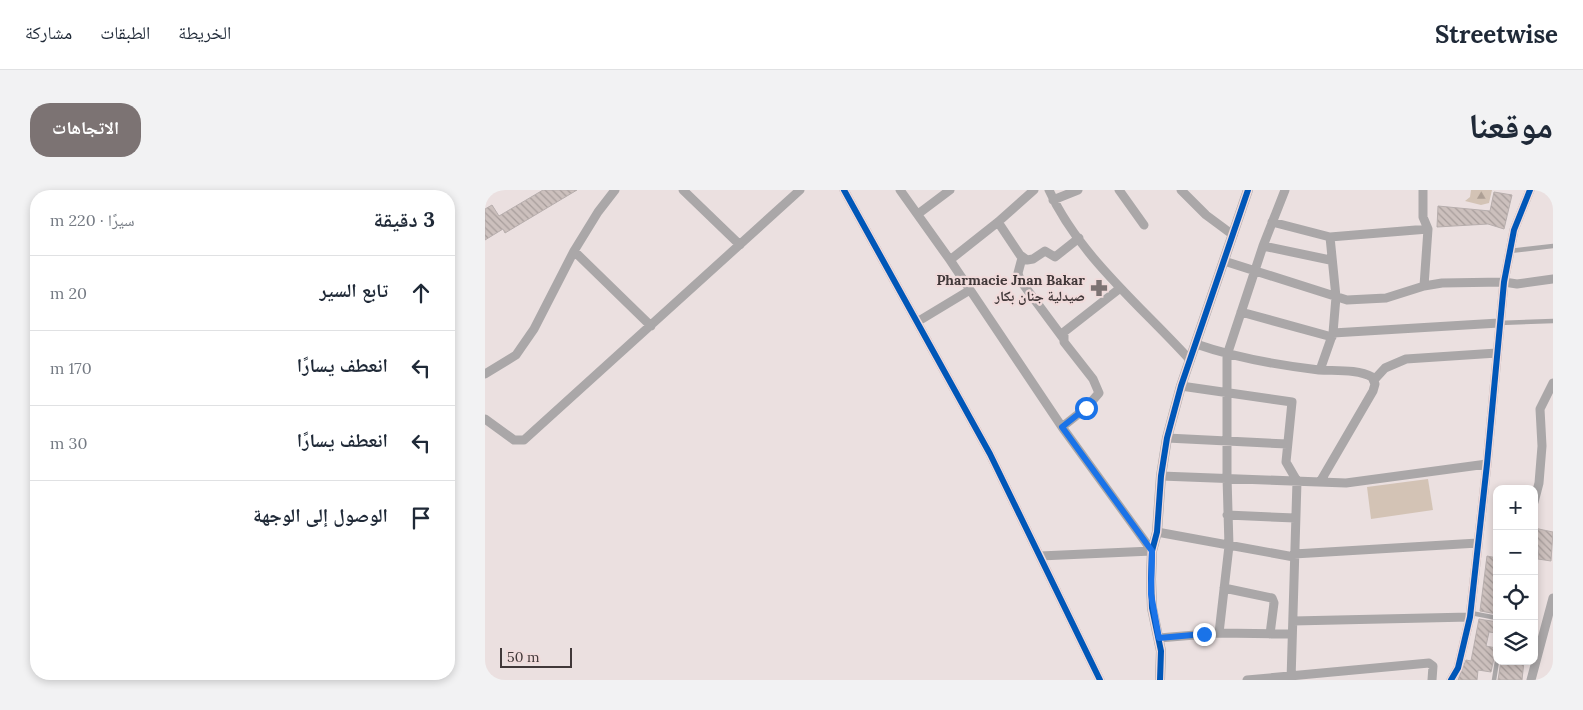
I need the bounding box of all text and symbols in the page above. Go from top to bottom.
text: Streetwise [1435,19,1558,50]
text: مشاركة [25,21,72,44]
text: الطبقات [100,21,150,44]
text: الخريطة [178,21,231,44]
button: الاتجاهات [30,103,141,157]
text: موقعنا [1468,103,1553,148]
text: 3 دقيقة [374,206,435,233]
text: سيرًا · 220 m [50,210,135,230]
place label: Pharmacie Jnan Bakar صيدلية جنان بكار [936,271,1085,305]
text: تابع السير [320,278,388,302]
pharmacy icon: Pharmacie Jnan Bakar صيدلية جنان بكار [1089,278,1109,298]
icon: ahead [407,279,435,307]
text: 20 m [50,283,87,303]
text: انعطف يسارًا [297,353,388,377]
icon: left [407,354,435,382]
text: 170 m [50,358,92,378]
route start [1075,397,1098,420]
text: انعطف يسارًا [297,428,388,452]
icon: left [407,429,435,457]
text: 30 m [50,433,87,453]
map controls [1493,485,1538,665]
button: + [1493,485,1538,530]
text: الوصول إلى الوجهة [253,503,388,527]
icon: arrive [407,504,435,532]
button: − [1493,530,1538,575]
button: locate [1493,575,1538,620]
button: layers [1493,620,1538,665]
route end [1193,623,1216,646]
scale bar [500,645,573,668]
text: 50 m [507,648,540,666]

